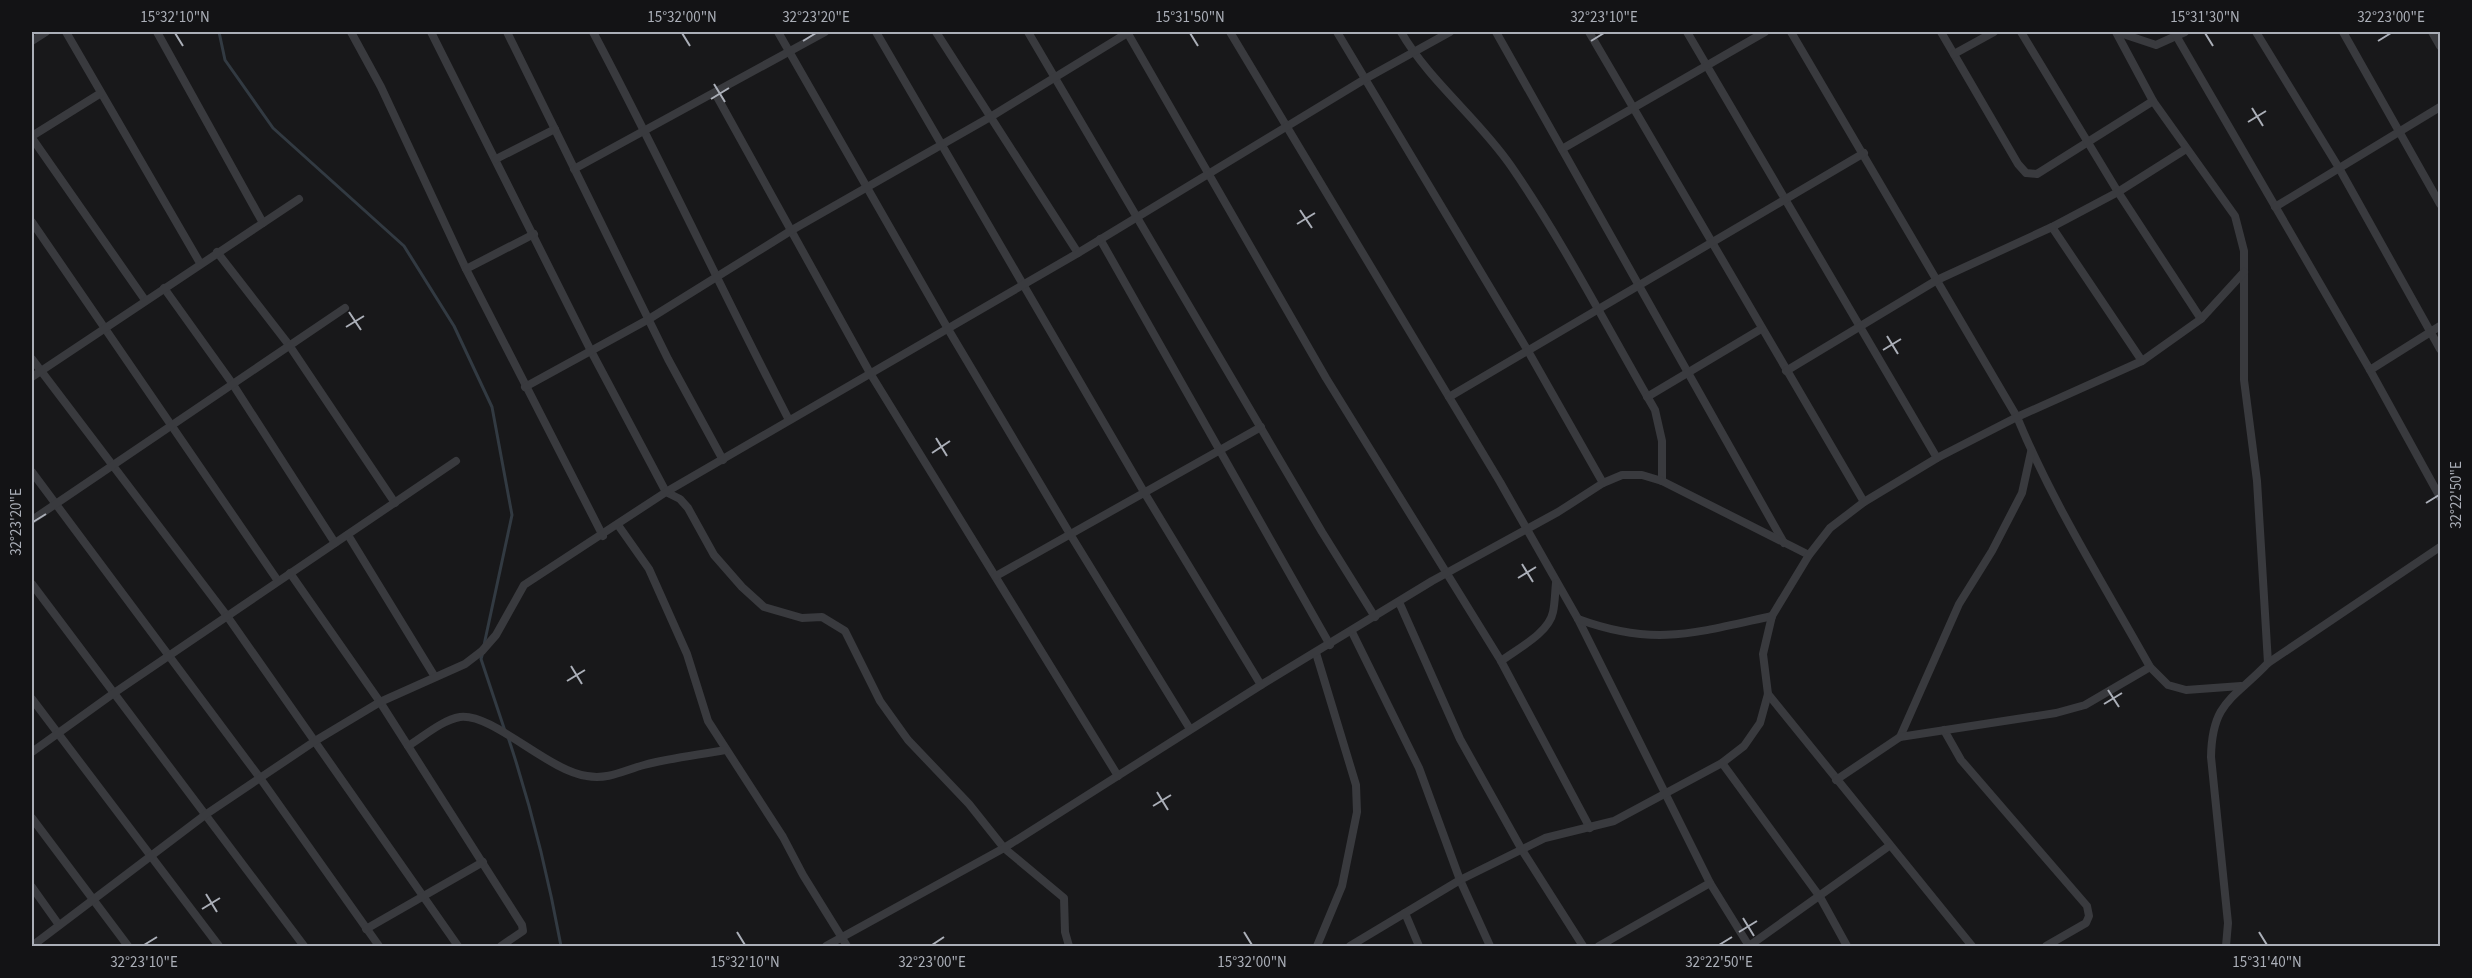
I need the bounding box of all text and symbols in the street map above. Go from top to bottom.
text: 15°32'10"N [140,7,210,28]
text: 15°32'00"N [647,7,717,28]
text: 32°23'20"E [782,7,850,28]
text: 15°31'50"N [1155,7,1225,28]
text: 32°23'10"E [1570,7,1638,28]
text: 15°31'30"N [2170,7,2240,28]
text: 32°23'00"E [2357,7,2425,28]
text: 32°22'50"E [2446,461,2467,529]
text: 32°23'20"E [6,488,27,556]
text: 32°23'10"E [110,952,178,973]
text: 15°32'10"N [710,952,780,973]
text: 32°23'00"E [898,952,966,973]
text: 15°32'00"N [1217,952,1287,973]
text: 32°22'50"E [1685,952,1753,973]
text: 15°31'40"N [2232,952,2302,973]

